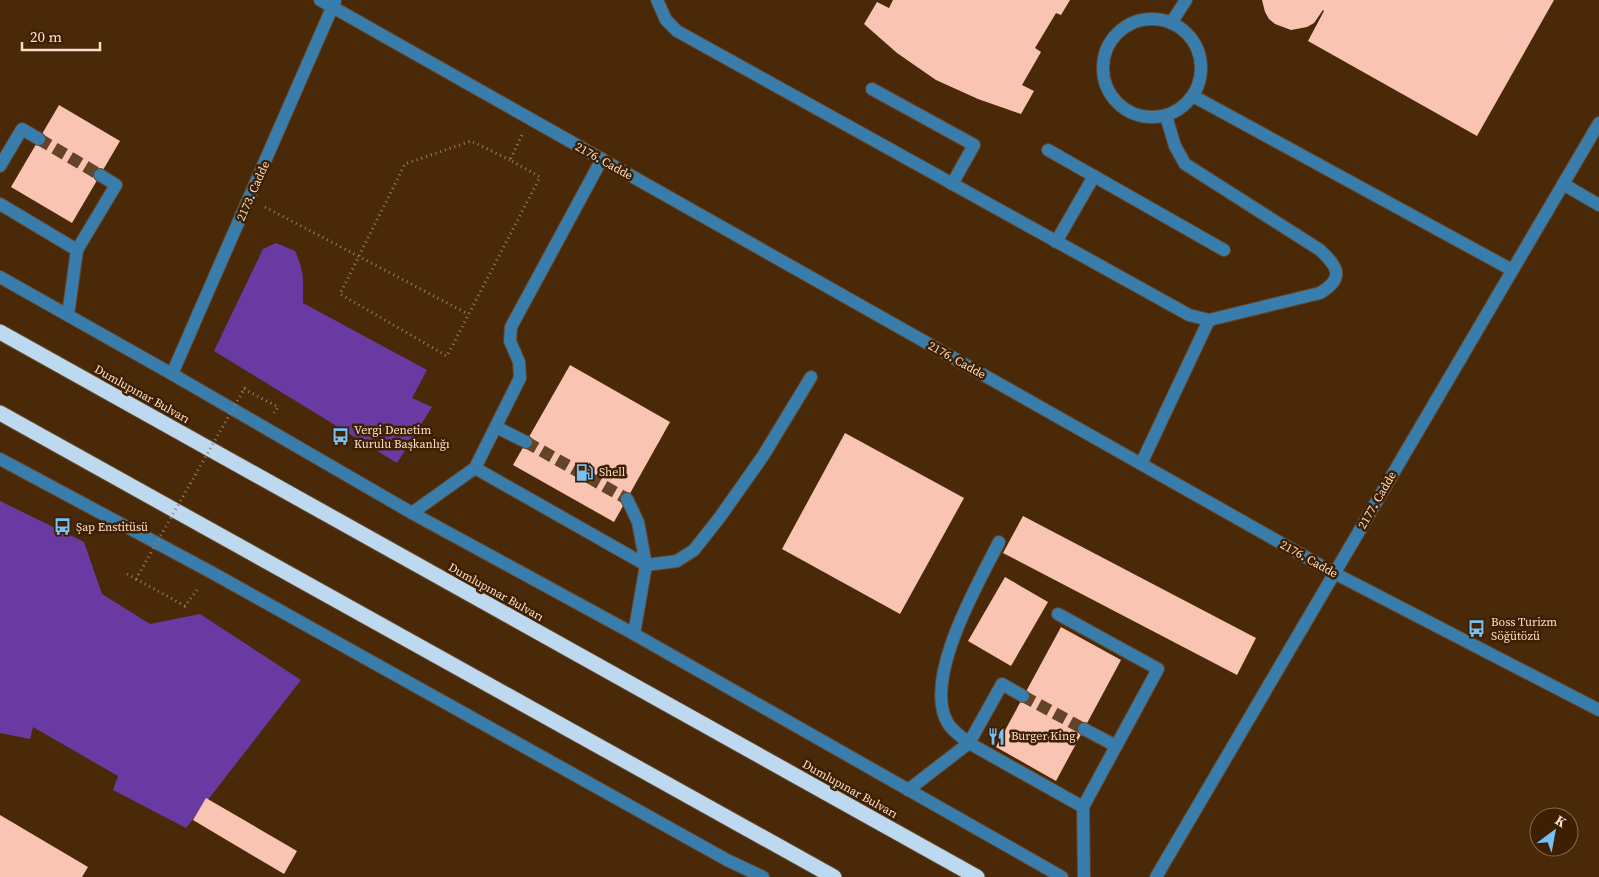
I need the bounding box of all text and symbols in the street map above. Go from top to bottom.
scale bar [22,20,100,52]
text: 20 m [30,26,62,47]
street label: 2176. Cadde [572,139,636,183]
street label: 2173. Cadde [233,159,273,223]
street label: 2176. Cadde [925,338,989,382]
street label: Dumlupınar Bulvarı [91,361,193,427]
place label: Vergi Denetim Kurulu Başkanlığı [354,422,450,452]
bus stop icon: Vergi Denetim Kurulu Başkanlığı [330,427,350,447]
fuel station icon: Shell [575,462,595,482]
place label: Shell [599,464,626,480]
street label: 2177. Cadde [1354,468,1400,532]
bus stop icon: Şap Enstitüsü [52,517,72,537]
place label: Şap Enstitüsü [76,519,148,535]
street label: 2176. Cadde [1277,537,1341,581]
street label: Dumlupınar Bulvarı [445,559,547,625]
place label: Boss Turizm Söğütözü [1491,614,1557,644]
bus stop icon: Boss Turizm Söğütözü [1467,619,1487,639]
restaurant icon: Burger King [987,726,1007,746]
place label: Burger King [1011,728,1075,744]
street label: Dumlupınar Bulvarı [799,756,901,822]
north arrow [1529,807,1579,857]
text: K [1551,810,1571,832]

